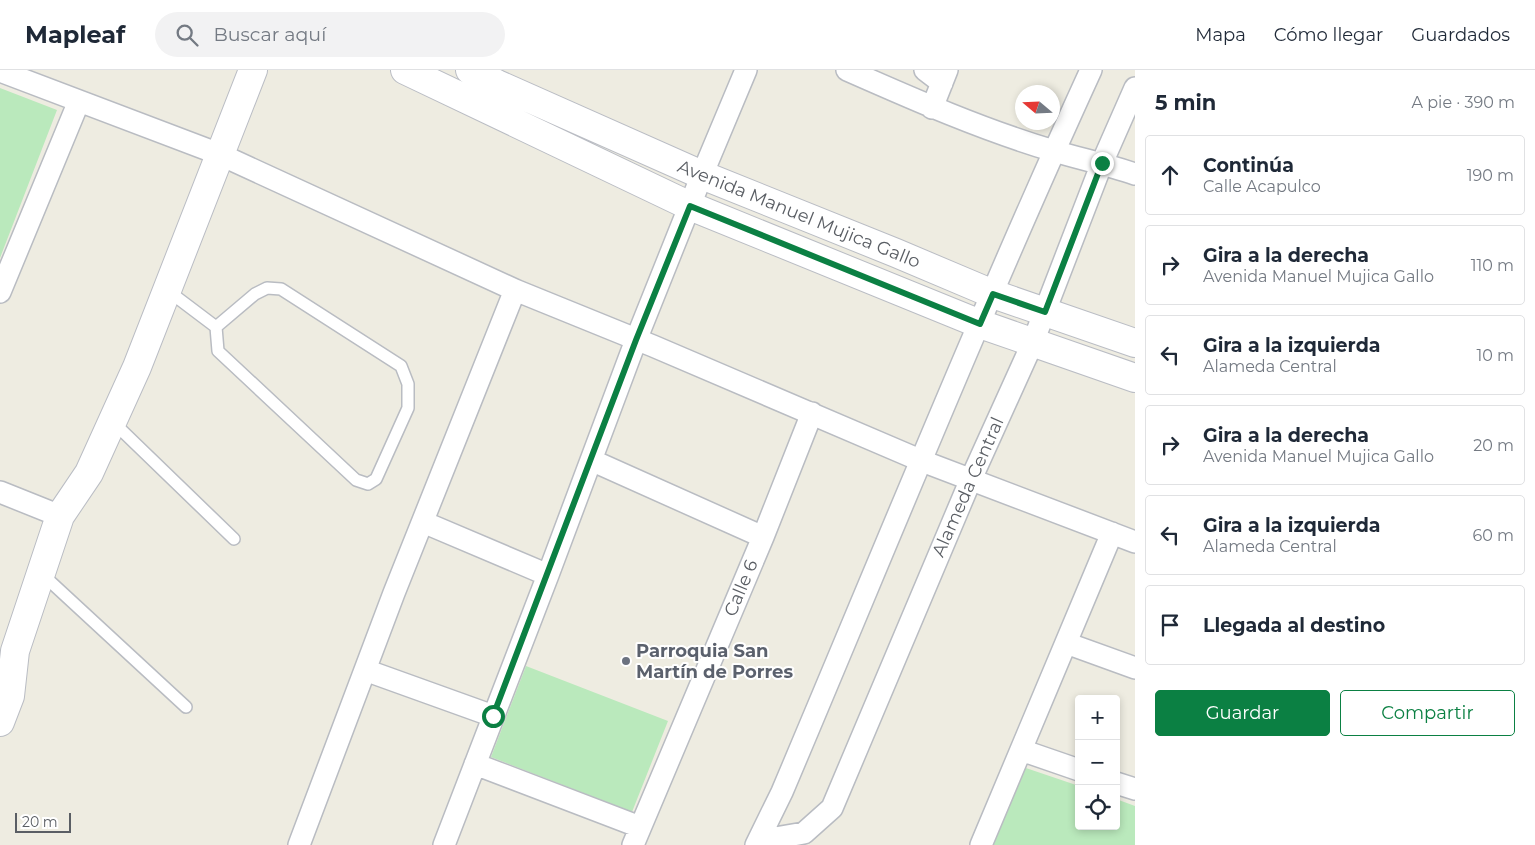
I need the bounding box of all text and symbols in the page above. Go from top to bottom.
search box [155,12,505,57]
text: Mapleaf [25,20,125,49]
icon: search [173,21,201,49]
text: Buscar aquí [213,23,326,46]
text: Mapa [1195,24,1246,46]
text: Cómo llegar [1274,24,1383,46]
text: Guardados [1411,24,1510,46]
north arrow [1015,85,1060,130]
text: 5 min [1155,90,1216,115]
text: A pie · 390 m [1412,93,1515,112]
route end [1091,152,1114,175]
text: Continúa [1203,154,1294,177]
street label: Avenida Manuel Mujica Gallo [674,155,924,273]
icon: ahead [1156,161,1184,189]
text: 190 m [1467,166,1514,185]
text: Calle Acapulco [1203,177,1321,196]
text: Gira a la derecha [1203,244,1369,267]
icon: right [1156,251,1184,279]
text: 110 m [1471,256,1514,275]
text: Avenida Manuel Mujica Gallo [1203,267,1434,286]
text: Gira a la izquierda [1203,334,1381,357]
icon: left [1156,341,1184,369]
text: 10 m [1476,346,1514,365]
text: Alameda Central [1203,357,1337,376]
street label: Alameda Central [927,414,1009,560]
text: Gira a la derecha [1203,424,1369,447]
icon: right [1156,431,1184,459]
text: 20 m [1473,436,1514,455]
text: Avenida Manuel Mujica Gallo [1203,447,1434,466]
text: Gira a la izquierda [1203,514,1381,537]
icon: left [1156,521,1184,549]
text: 60 m [1472,526,1514,545]
text: Alameda Central [1203,537,1337,556]
street label: Calle 6 [719,556,763,620]
icon: arrive [1156,611,1184,639]
text: Llegada al destino [1203,614,1385,637]
place label: Parroquia San Martín de Porres [636,640,793,683]
marker: Parroquia San Martín de Porres [620,655,632,667]
button: Guardar [1155,690,1330,736]
button: Compartir [1340,690,1515,736]
map controls [1075,695,1120,830]
button: + [1075,695,1120,740]
route start [482,705,505,728]
button: − [1075,740,1120,785]
button: locate [1075,785,1120,830]
scale bar [15,810,71,833]
text: 20 m [22,813,58,831]

